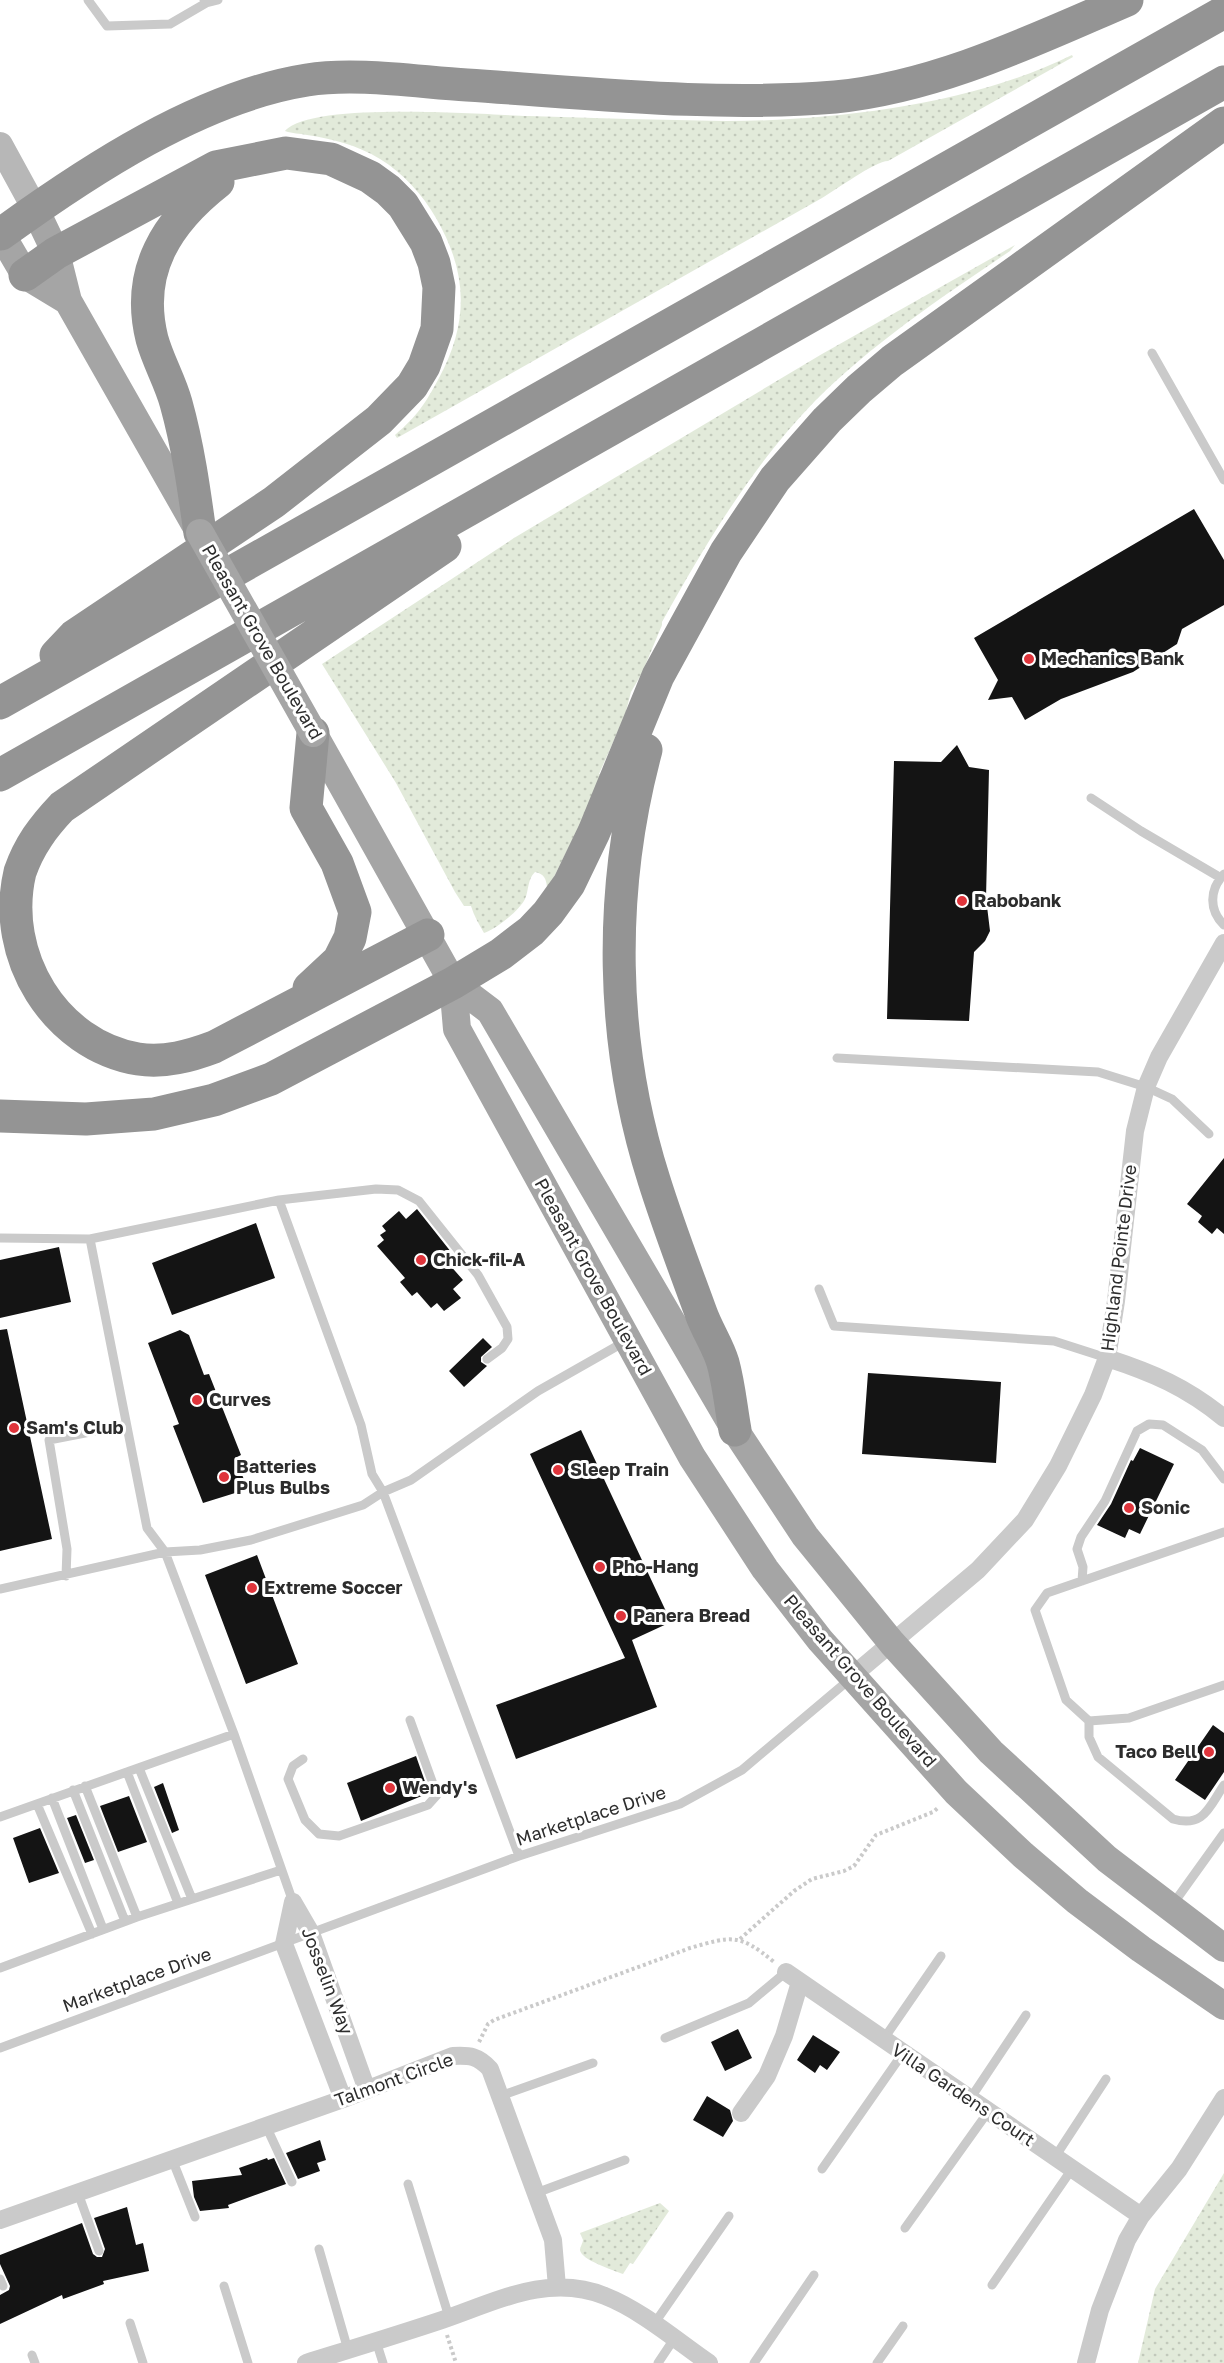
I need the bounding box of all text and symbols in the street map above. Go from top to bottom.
street label: Pleasant Grove Boulevard [198,540,328,743]
place label: Mechanics Bank [1041,647,1185,669]
marker: Mechanics Bank [1022,652,1036,666]
place label: Rabobank [974,889,1062,911]
marker: Rabobank [955,894,969,908]
street label: Highland Pointe Drive [1096,1163,1140,1353]
street label: Pleasant Grove Boulevard [530,1174,657,1379]
place label: Chick-fil-A [433,1248,525,1270]
marker: Chick-fil-A [414,1253,428,1267]
place label: Curves [209,1388,271,1410]
marker: Curves [190,1393,204,1407]
place label: Sam's Club [26,1416,124,1438]
marker: Sam's Club [7,1421,21,1435]
place label: Batteries Plus Bulbs [236,1455,330,1498]
place label: Sleep Train [570,1458,669,1480]
marker: Sleep Train [551,1463,565,1477]
marker: Batteries Plus Bulbs [217,1470,231,1484]
place label: Sonic [1141,1496,1190,1518]
marker: Sonic [1122,1501,1136,1515]
place label: Pho-Hang [612,1555,699,1577]
marker: Pho-Hang [593,1560,607,1574]
place label: Extreme Soccer [264,1576,403,1598]
marker: Extreme Soccer [245,1581,259,1595]
street label: Pleasant Grove Boulevard [780,1589,942,1771]
place label: Panera Bread [633,1604,750,1626]
marker: Panera Bread [614,1609,628,1623]
place label: Taco Bell [1115,1740,1197,1762]
marker: Taco Bell [1202,1745,1216,1759]
place label: Wendy's [402,1776,477,1798]
street label: Marketplace Drive [513,1780,669,1850]
marker: Wendy's [383,1781,397,1795]
street label: Josselin Way [297,1924,358,2037]
street label: Marketplace Drive [59,1942,214,2016]
street label: Villa Gardens Court [888,2038,1039,2150]
street label: Talmont Circle [331,2047,456,2111]

